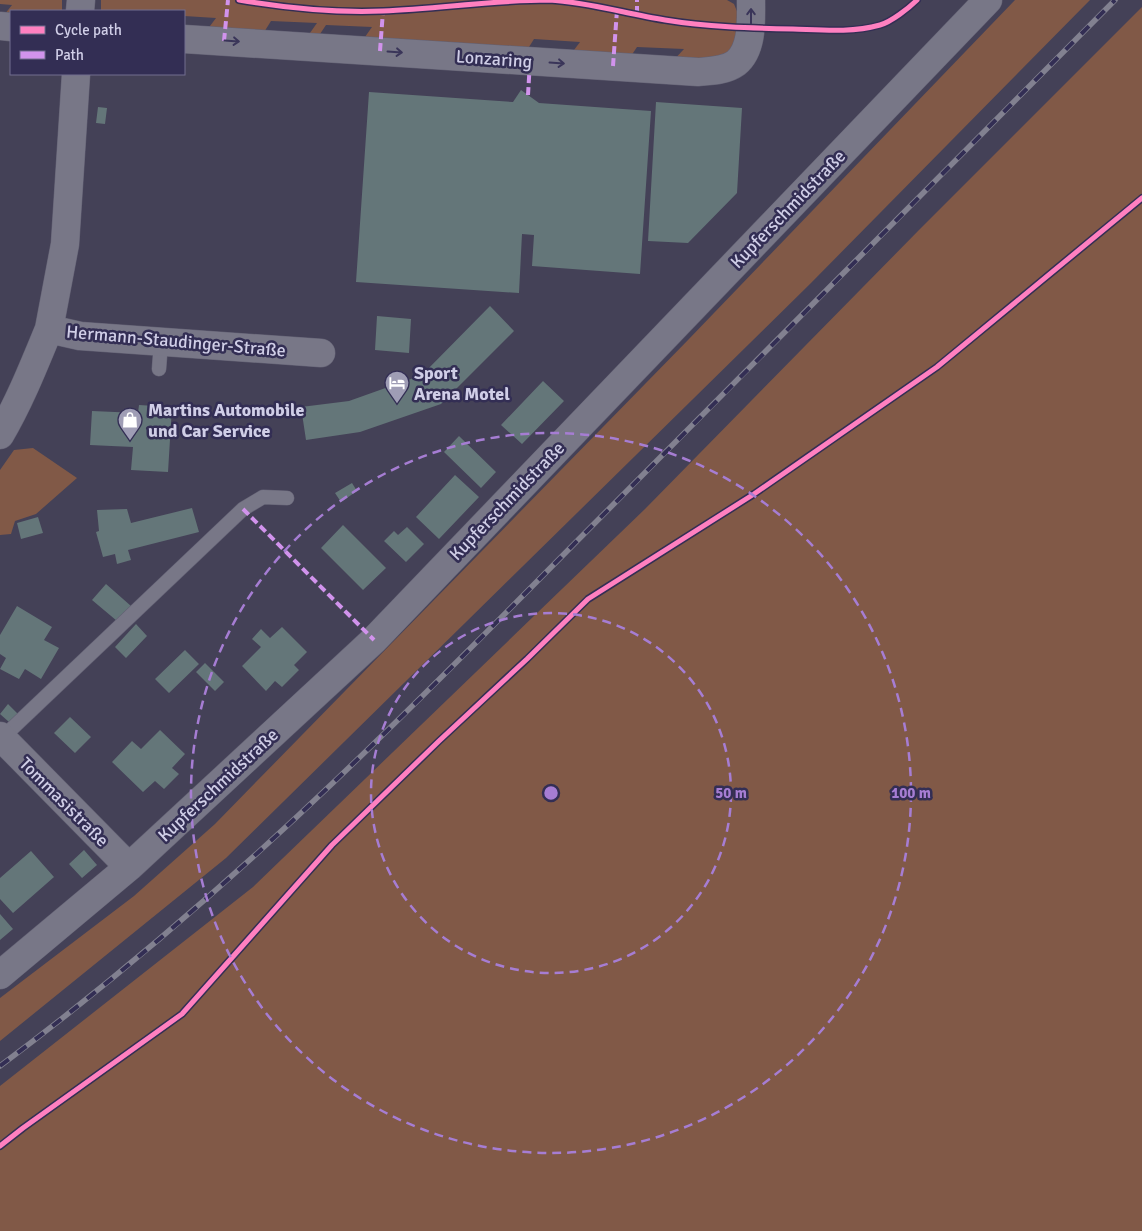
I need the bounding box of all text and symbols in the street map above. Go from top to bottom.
one-way arrow [746,8,756,24]
legend [10,10,185,75]
text: Cycle path [55,21,122,39]
one-way arrow [224,37,240,46]
street label: Lonzaring [455,45,533,73]
text: Path [55,46,84,64]
one-way arrow [386,48,402,57]
one-way arrow [548,58,564,67]
street label: Kupferschmidstraße [726,145,850,273]
street label: Hermann-Staudinger-Straße [65,320,287,362]
place label: Sport Arena Motel [414,362,510,405]
hotel icon: Sport Arena Motel [384,370,410,404]
place label: Martins Automobile und Car Service [148,399,304,442]
shop icon: Martins Automobile und Car Service [117,407,143,441]
street label: Kupferschmidstraße [445,437,569,565]
street label: Kupferschmidstraße [153,724,283,846]
street label: Tommasistraße [15,753,113,851]
centre of rings [542,784,560,802]
text: 50 m [715,784,747,802]
text: 100 m [891,784,931,802]

